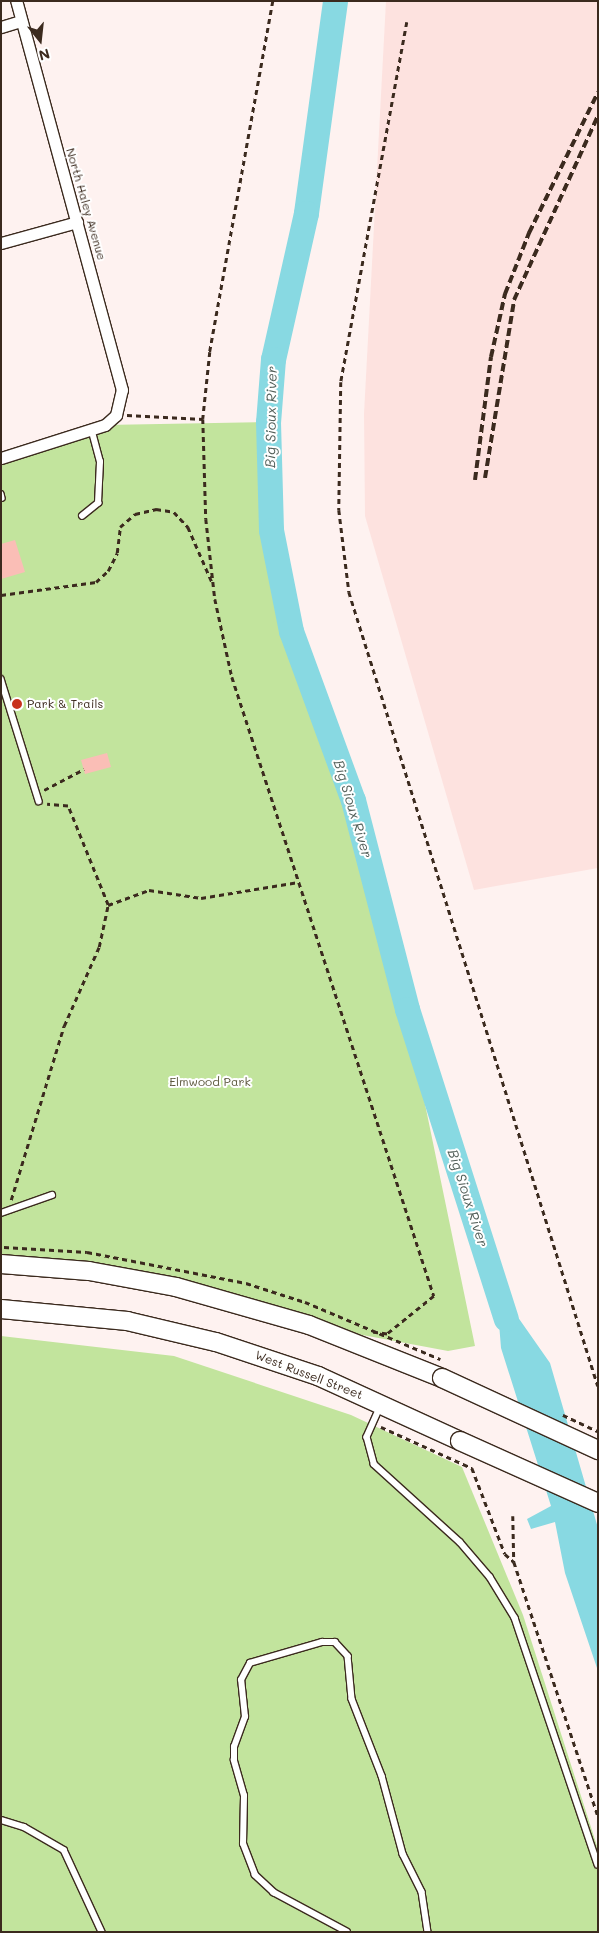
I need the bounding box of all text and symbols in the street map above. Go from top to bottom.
north arrow [15,15,65,65]
text: N [37,44,52,65]
street label: North Haley Avenue [63,146,109,262]
water label: Big Sioux River [262,366,280,468]
place label: Park & Trails [27,697,103,711]
marker: Park & Trails [11,698,23,710]
water label: Big Sioux River [330,758,376,860]
park label: Elmwood Park [169,1075,251,1089]
water label: Big Sioux River [444,1147,492,1249]
street label: West Russell Street [253,1348,365,1402]

